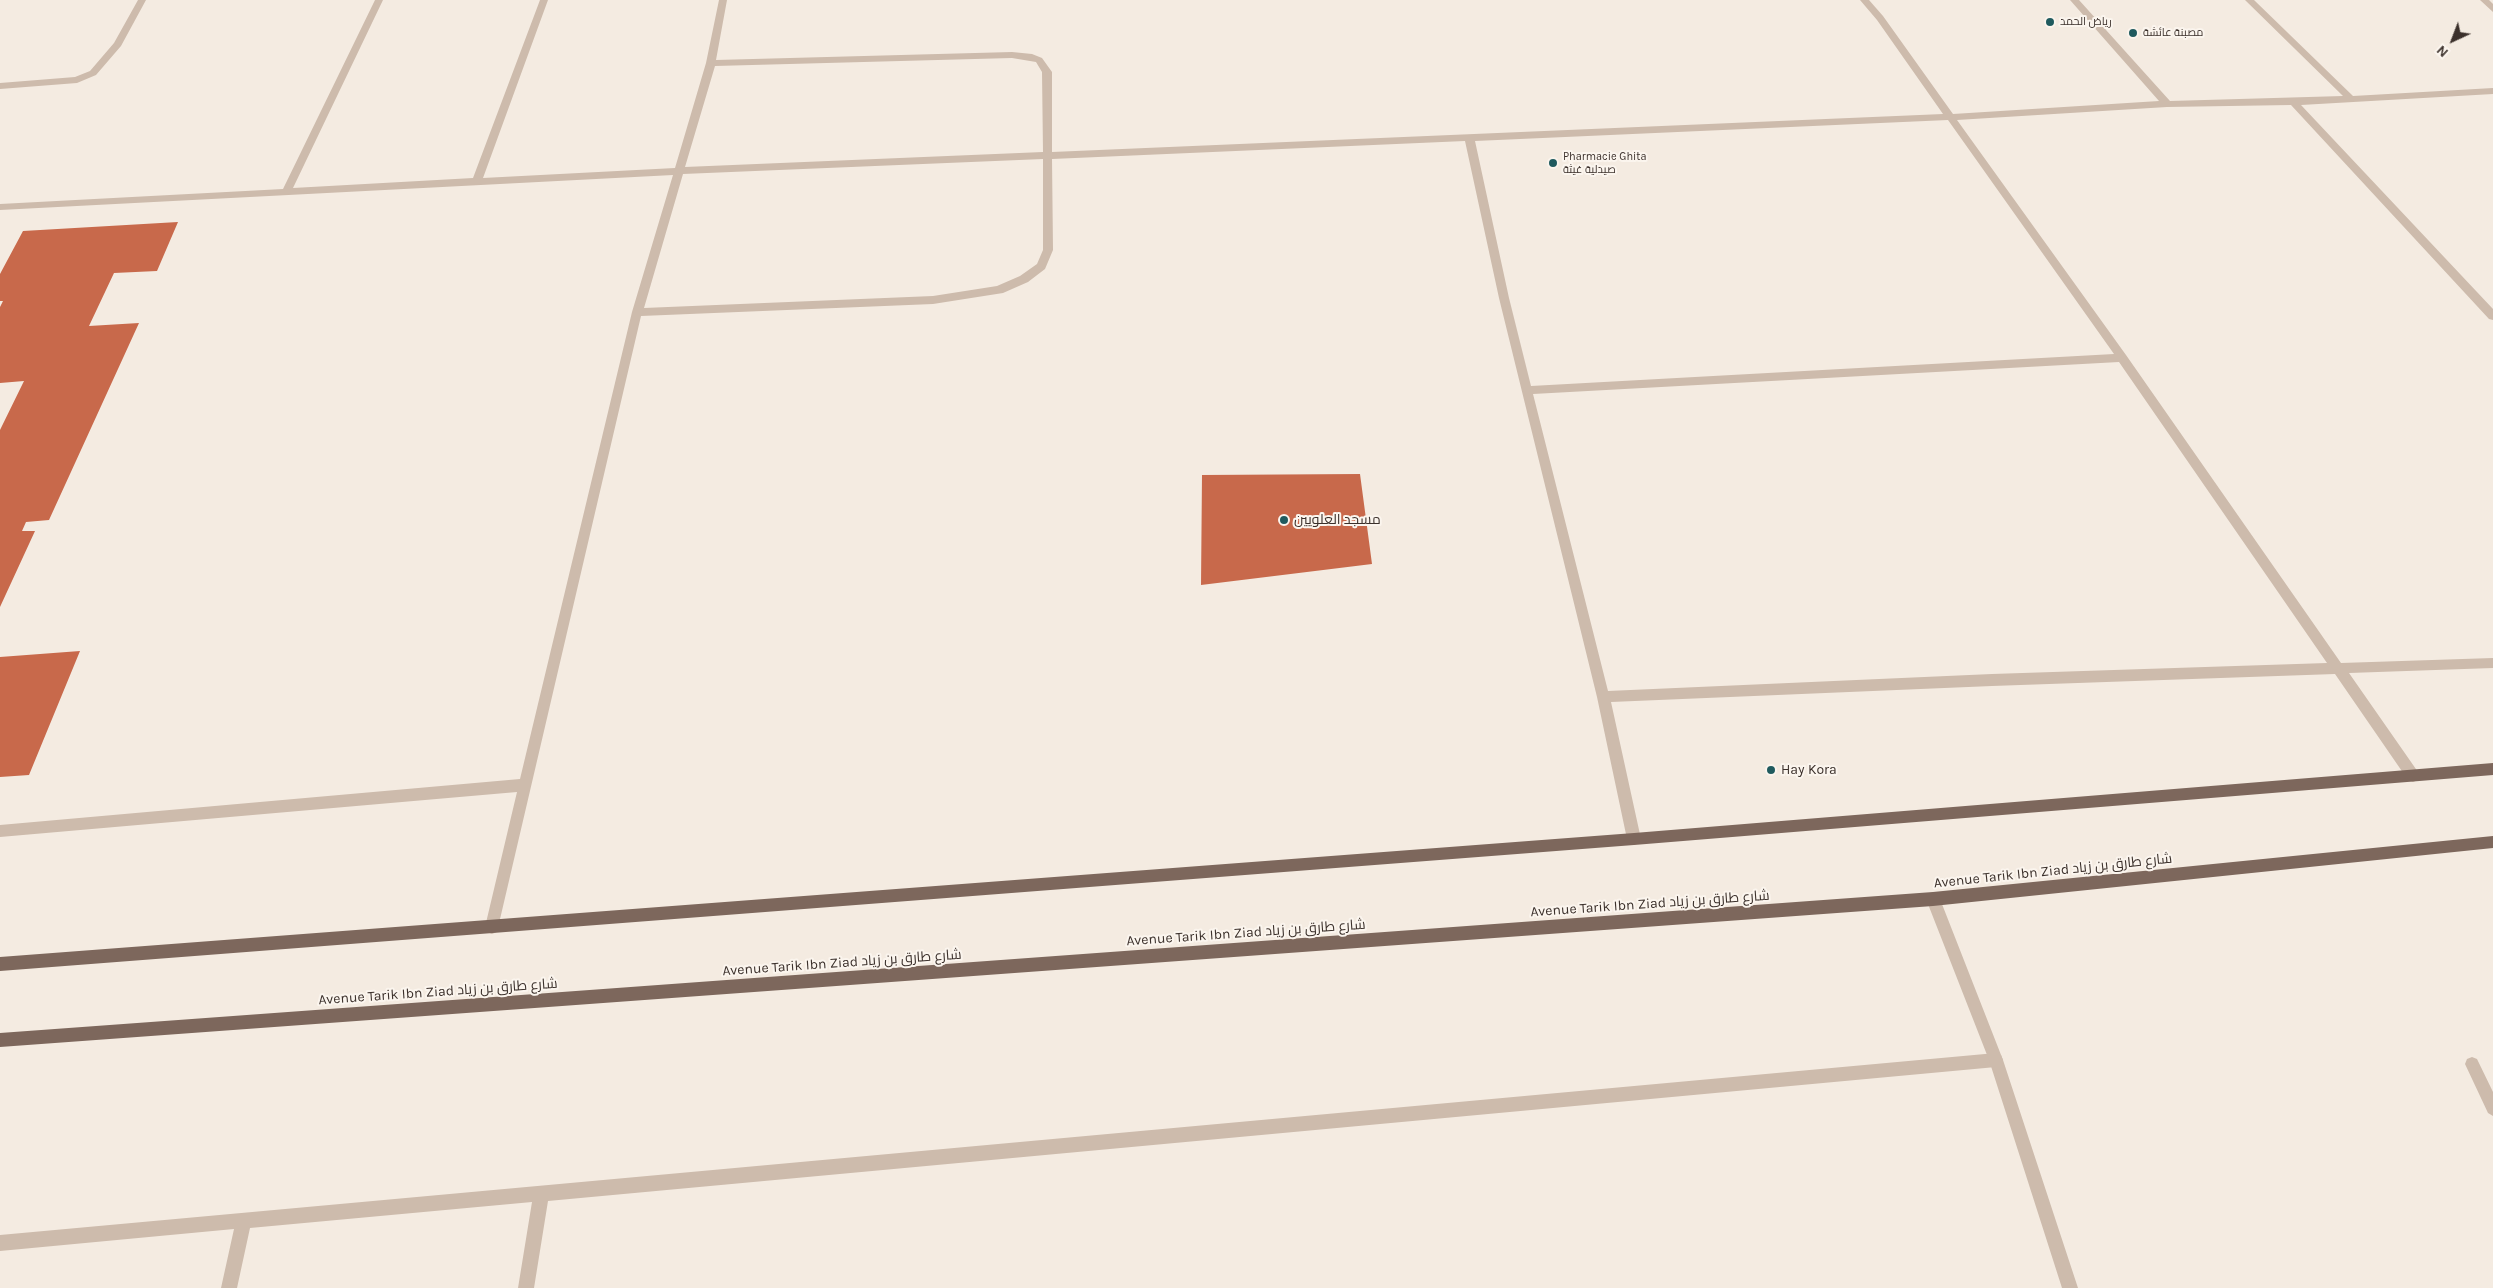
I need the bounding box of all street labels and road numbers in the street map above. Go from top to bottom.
street label: Avenue Tarik Ibn Ziad شارع طارق بن زياد [1933,850,2173,892]
street label: Avenue Tarik Ibn Ziad شارع طارق بن زياد [1530,887,1770,921]
street label: Avenue Tarik Ibn Ziad شارع طارق بن زياد [1126,916,1366,950]
street label: Avenue Tarik Ibn Ziad شارع طارق بن زياد [722,946,962,980]
street label: Avenue Tarik Ibn Ziad شارع طارق بن زياد [318,975,558,1009]

